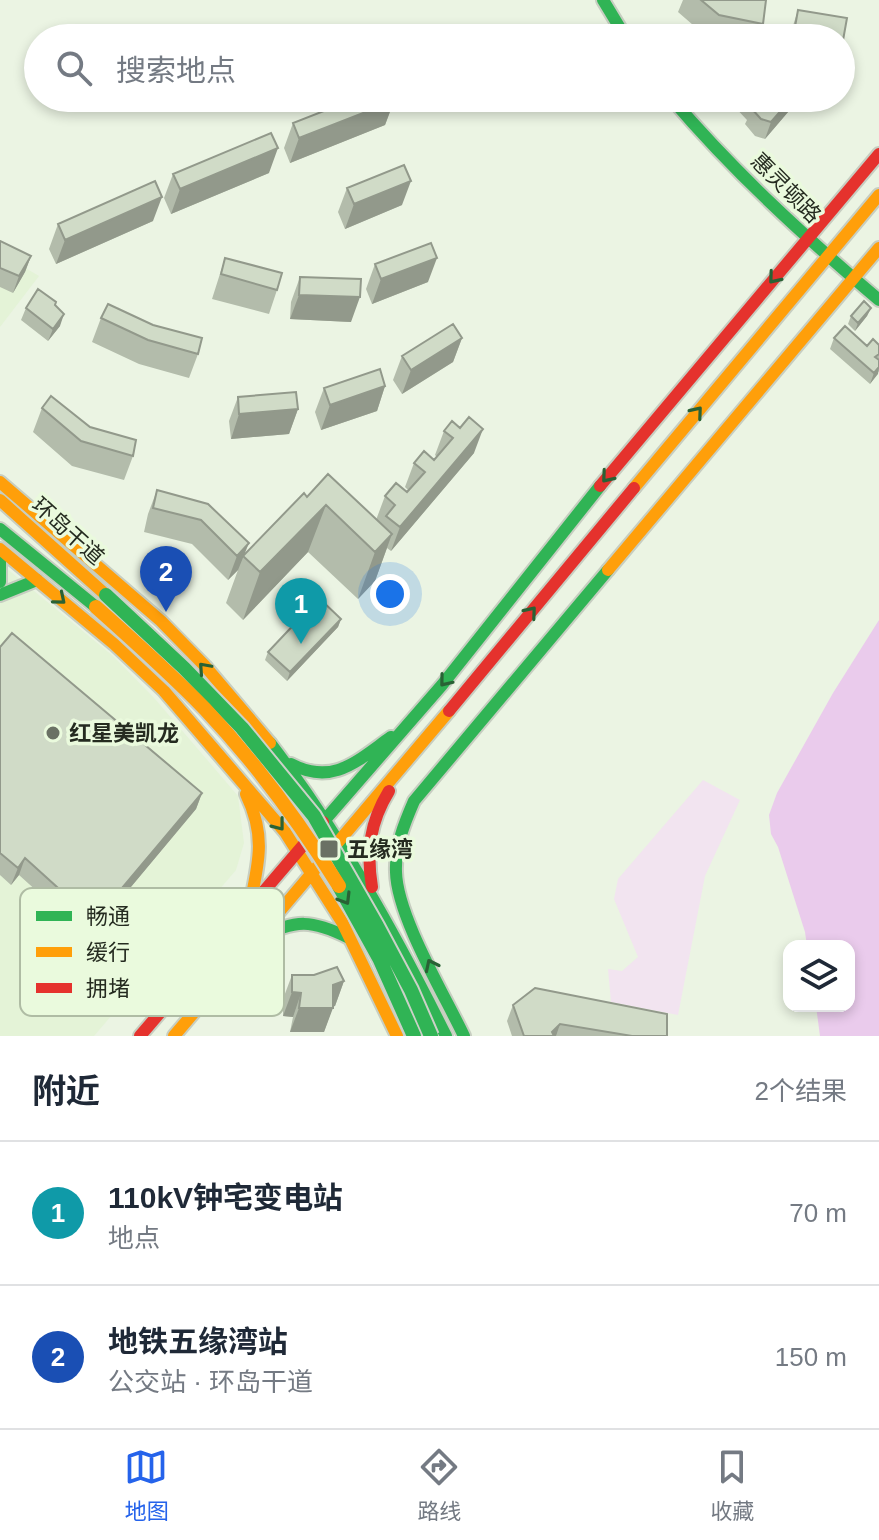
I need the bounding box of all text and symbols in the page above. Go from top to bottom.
search box [24,24,855,112]
icon: search [52,46,96,90]
text: 搜索地点 [116,54,236,87]
street label: 惠灵顿路 [746,148,826,228]
one-way arrow [769,269,784,283]
one-way arrow [687,407,702,422]
one-way arrow [602,468,617,482]
street label: 环岛干道 [27,492,109,570]
pin: 2 [140,546,192,612]
your location [370,574,410,614]
pin: 1 [275,578,327,644]
one-way arrow [51,589,65,604]
one-way arrow [521,607,536,622]
one-way arrow [200,663,214,678]
one-way arrow [441,672,455,687]
place label: 红星美凯龙 [69,721,179,746]
marker: 红星美凯龙 [44,724,62,742]
one-way arrow [269,816,284,831]
place label: 五缘湾 [347,837,413,862]
marker: 五缘湾 [318,838,340,860]
legend [20,888,284,1016]
one-way arrow [336,890,351,905]
text: 畅通 [86,904,130,929]
text: 缓行 [86,940,130,965]
map controls [783,940,855,1012]
button: layers [783,940,855,1012]
one-way arrow [425,959,441,973]
text: 拥堵 [86,976,130,1001]
text: 附近 [32,1072,100,1110]
text: 2个结果 [755,1076,847,1106]
text: 110kV钟宅变电站 [108,1181,343,1214]
text: 1 [51,1198,65,1228]
text: 70 m [789,1198,847,1228]
text: 地点 [108,1223,160,1253]
text: 地铁五缘湾站 [108,1325,288,1358]
text: 2 [51,1342,65,1372]
text: 150 m [775,1342,847,1372]
text: 公交站 · 环岛干道 [108,1367,313,1397]
tab: 地图 [124,1445,169,1525]
tab: 路线 [417,1445,462,1525]
tab: 收藏 [710,1445,755,1525]

